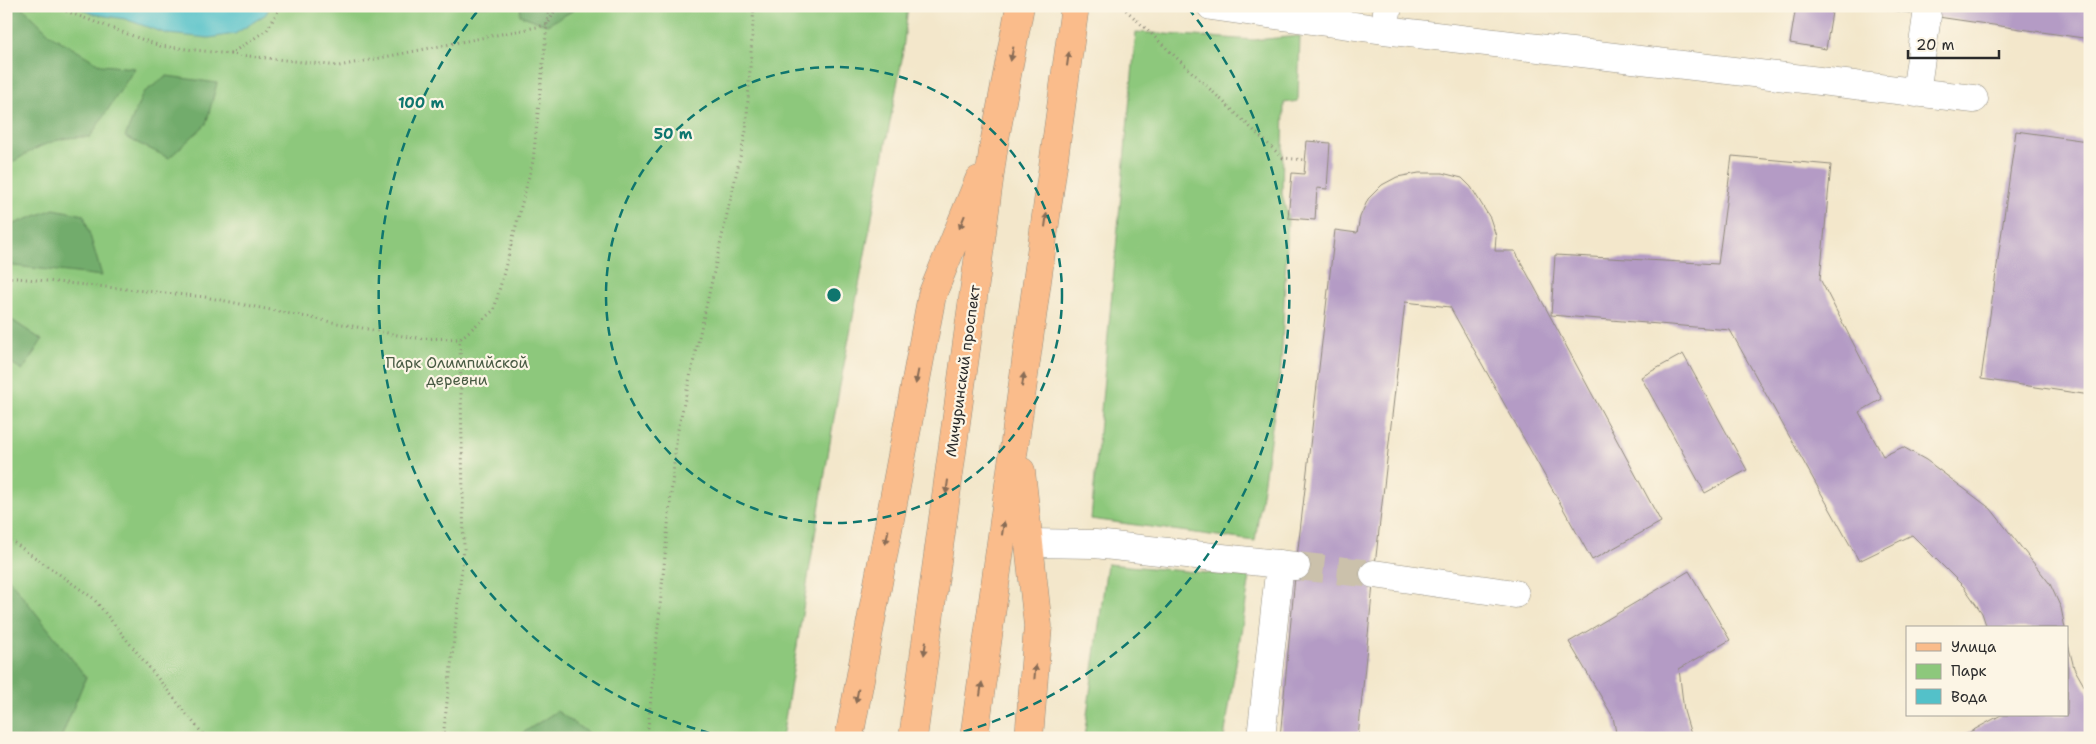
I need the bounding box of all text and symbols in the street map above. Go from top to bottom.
scale bar [1908,28,2000,60]
text: 20 m [1916,35,1955,55]
one-way arrow [1007,47,1015,63]
one-way arrow [1064,50,1072,66]
text: 100 m [398,93,444,113]
text: 50 m [654,124,693,144]
one-way arrow [1042,211,1050,227]
one-way arrow [958,215,966,229]
street label: Мичуринский проспект [941,283,985,458]
centre of rings [825,286,843,304]
park label: Парк Олимпийской деревни [386,353,529,390]
one-way arrow [912,369,920,385]
one-way arrow [1019,372,1027,388]
one-way arrow [943,480,951,496]
one-way arrow [999,520,1007,536]
one-way arrow [882,529,890,545]
legend [1906,626,2068,716]
text: Улица [1951,637,1997,657]
one-way arrow [921,641,929,657]
text: Парк [1951,661,1987,681]
one-way arrow [1031,663,1039,679]
one-way arrow [977,681,985,697]
text: Вода [1951,687,1988,707]
one-way arrow [852,689,860,705]

